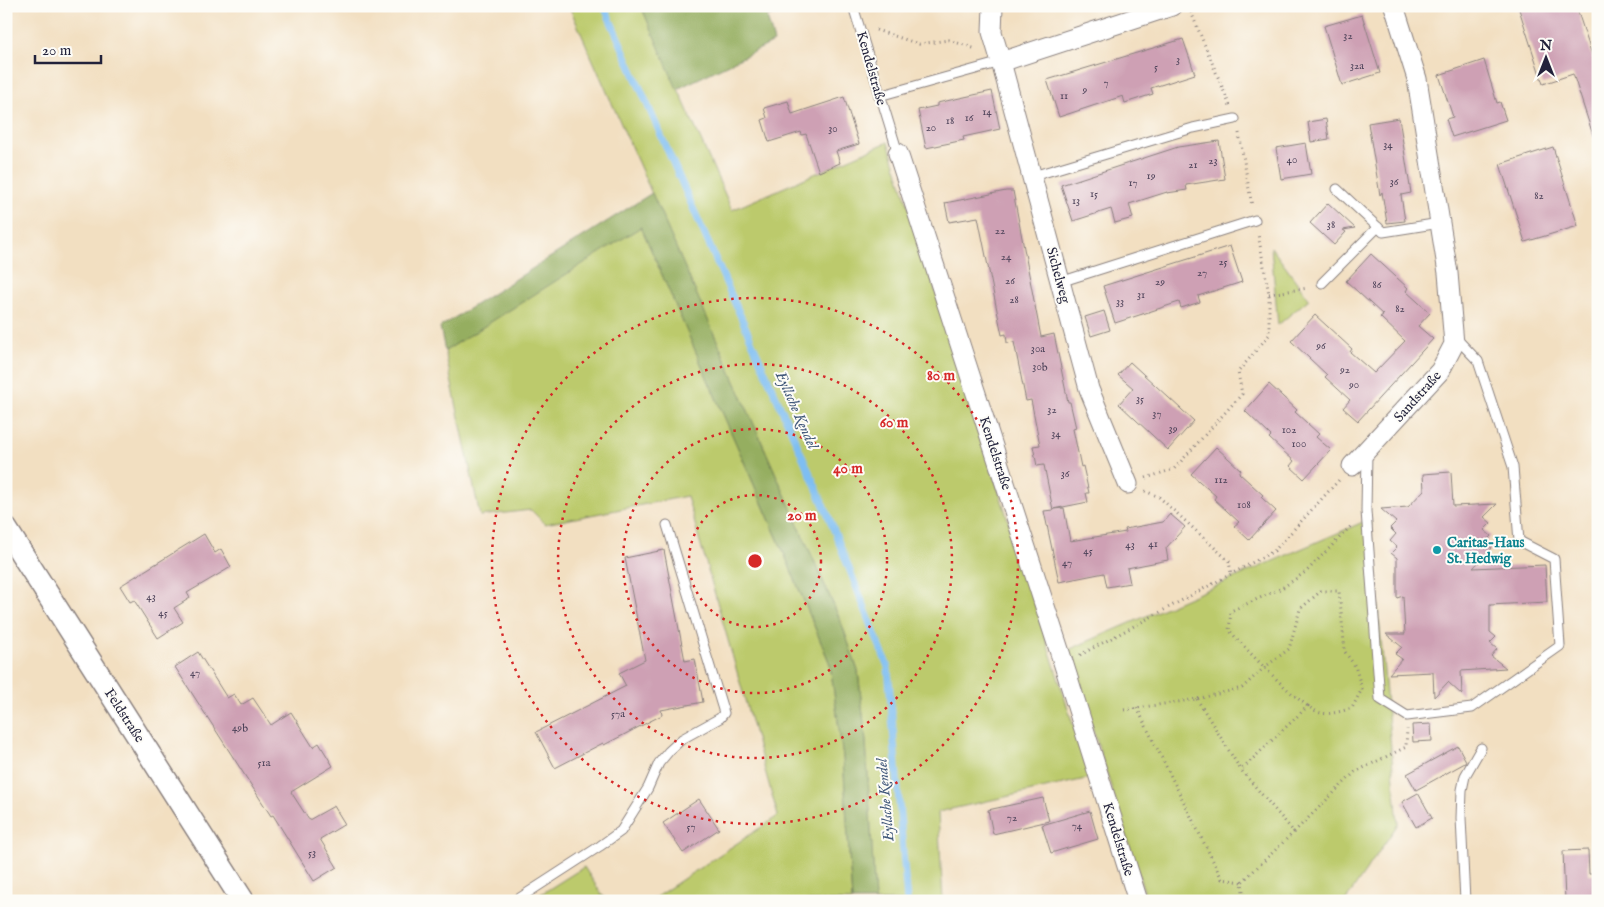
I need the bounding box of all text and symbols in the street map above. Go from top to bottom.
street label: Kendelstraße [852,29,890,108]
house number: 32 [1343,29,1353,43]
scale bar [35,32,101,64]
north arrow [1522,32,1572,82]
text: N [1539,37,1552,55]
text: 20 m [42,41,72,60]
house number: 3 [1176,53,1180,67]
house number: 32a [1350,59,1364,73]
house number: 5 [1154,60,1158,74]
house number: 7 [1103,76,1109,90]
house number: 9 [1082,83,1088,97]
house number: 11 [1060,89,1068,103]
house number: 14 [982,105,992,119]
house number: 16 [965,111,974,125]
house number: 18 [946,114,954,128]
house number: 20 [926,121,936,135]
house number: 30 [828,122,838,136]
house number: 34 [1383,138,1393,152]
house number: 40 [1287,153,1297,167]
house number: 23 [1208,154,1218,168]
house number: 21 [1188,158,1198,172]
house number: 19 [1147,169,1156,183]
house number: 36 [1390,175,1399,189]
house number: 17 [1128,176,1138,190]
house number: 15 [1090,187,1098,201]
house number: 82 [1534,189,1544,203]
house number: 13 [1072,194,1080,208]
house number: 38 [1327,218,1335,232]
house number: 22 [995,224,1005,238]
street label: Sichelweg [1042,245,1074,306]
house number: 24 [1001,250,1012,264]
house number: 25 [1218,255,1228,269]
house number: 27 [1197,266,1207,280]
house number: 26 [1005,274,1015,288]
house number: 29 [1155,275,1165,289]
house number: 86 [1373,278,1382,292]
house number: 31 [1137,288,1145,302]
house number: 28 [1009,293,1019,307]
house number: 33 [1116,295,1124,309]
house number: 82 [1395,302,1405,316]
house number: 96 [1315,339,1326,353]
house number: 30a [1031,342,1045,356]
house number: 30b [1032,360,1048,374]
house number: 92 [1339,363,1350,377]
text: 80 m [927,366,955,385]
street label: Sandstraße [1390,367,1446,426]
water label: Eyllsche Kendel [771,368,823,453]
house number: 90 [1348,378,1359,392]
house number: 35 [1136,392,1144,406]
house number: 32 [1047,403,1057,417]
house number: 37 [1152,407,1162,421]
text: 60 m [880,413,909,432]
street label: Kendelstraße [975,414,1016,493]
house number: 39 [1169,422,1178,436]
house number: 102 [1282,423,1296,437]
house number: 34 [1051,427,1061,441]
house number: 100 [1292,437,1306,451]
text: 40 m [833,459,863,478]
house number: 36 [1061,467,1070,481]
house number: 112 [1214,473,1228,487]
house number: 108 [1237,498,1251,512]
text: 20 m [787,506,817,525]
place label: Caritas-Haus St. Hedwig [1447,534,1525,568]
house number: 41 [1148,537,1158,551]
house number: 43 [1125,538,1135,552]
house number: 45 [1083,544,1093,558]
marker: Caritas-Haus St. Hedwig [1431,544,1443,556]
centre of rings [746,552,764,570]
house number: 47 [1062,556,1072,570]
house number: 43 [146,590,156,604]
house number: 45 [158,606,168,620]
house number: 47 [190,666,200,680]
street label: Feldstraße [100,685,149,747]
house number: 57a [611,707,625,721]
house number: 49b [232,721,248,735]
house number: 51a [258,756,271,770]
water label: Eyllsche Kendel [872,756,899,843]
street label: Kendelstraße [1098,800,1138,879]
house number: 72 [1007,811,1017,825]
house number: 74 [1072,819,1083,833]
house number: 57 [686,820,696,834]
house number: 53 [308,846,316,860]

